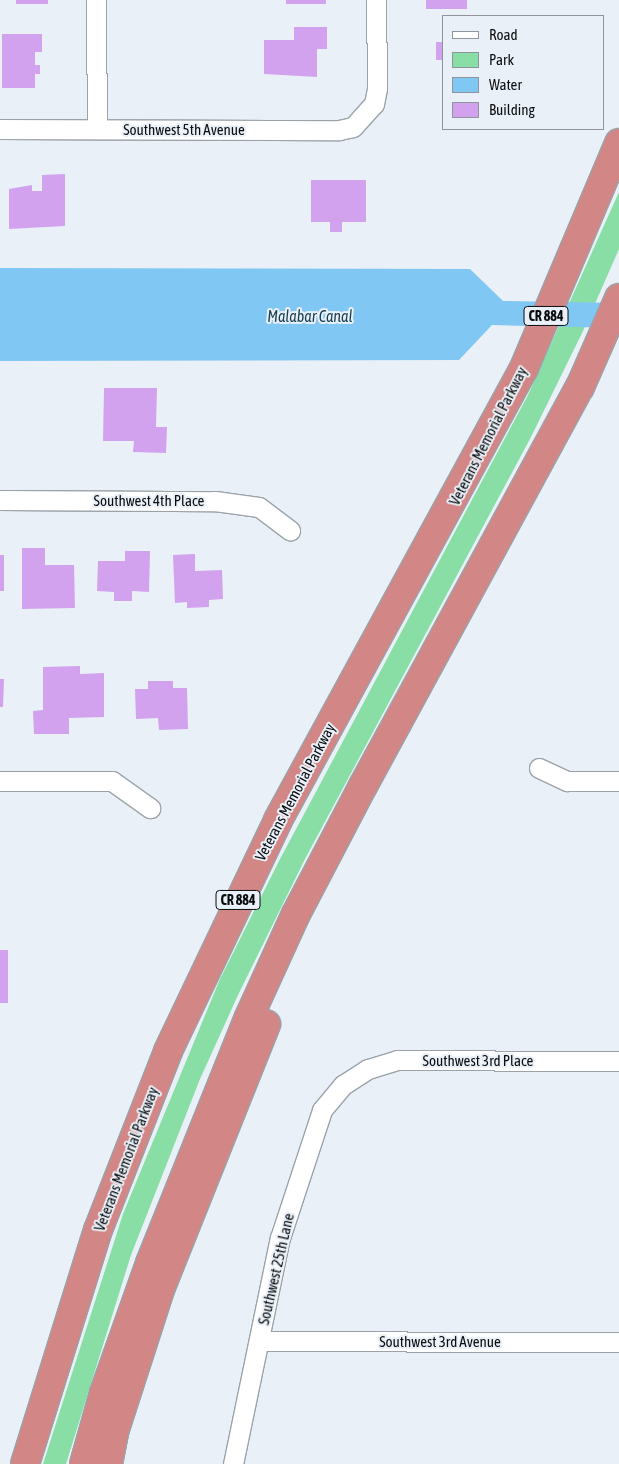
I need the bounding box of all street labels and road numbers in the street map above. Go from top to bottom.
street label: Southwest 5th Avenue [123,121,245,139]
road number: CR 884 [524,304,568,328]
street label: Veterans Memorial Parkway [445,364,531,508]
street label: Southwest 4th Place [94,492,204,510]
street label: Veterans Memorial Parkway [251,720,339,864]
road number: CR 884 [216,888,260,912]
street label: Southwest 3rd Place [423,1052,533,1070]
street label: Veterans Memorial Parkway [90,1084,162,1234]
street label: Southwest 25th Lane [254,1211,298,1327]
street label: Southwest 3rd Avenue [379,1333,501,1351]

